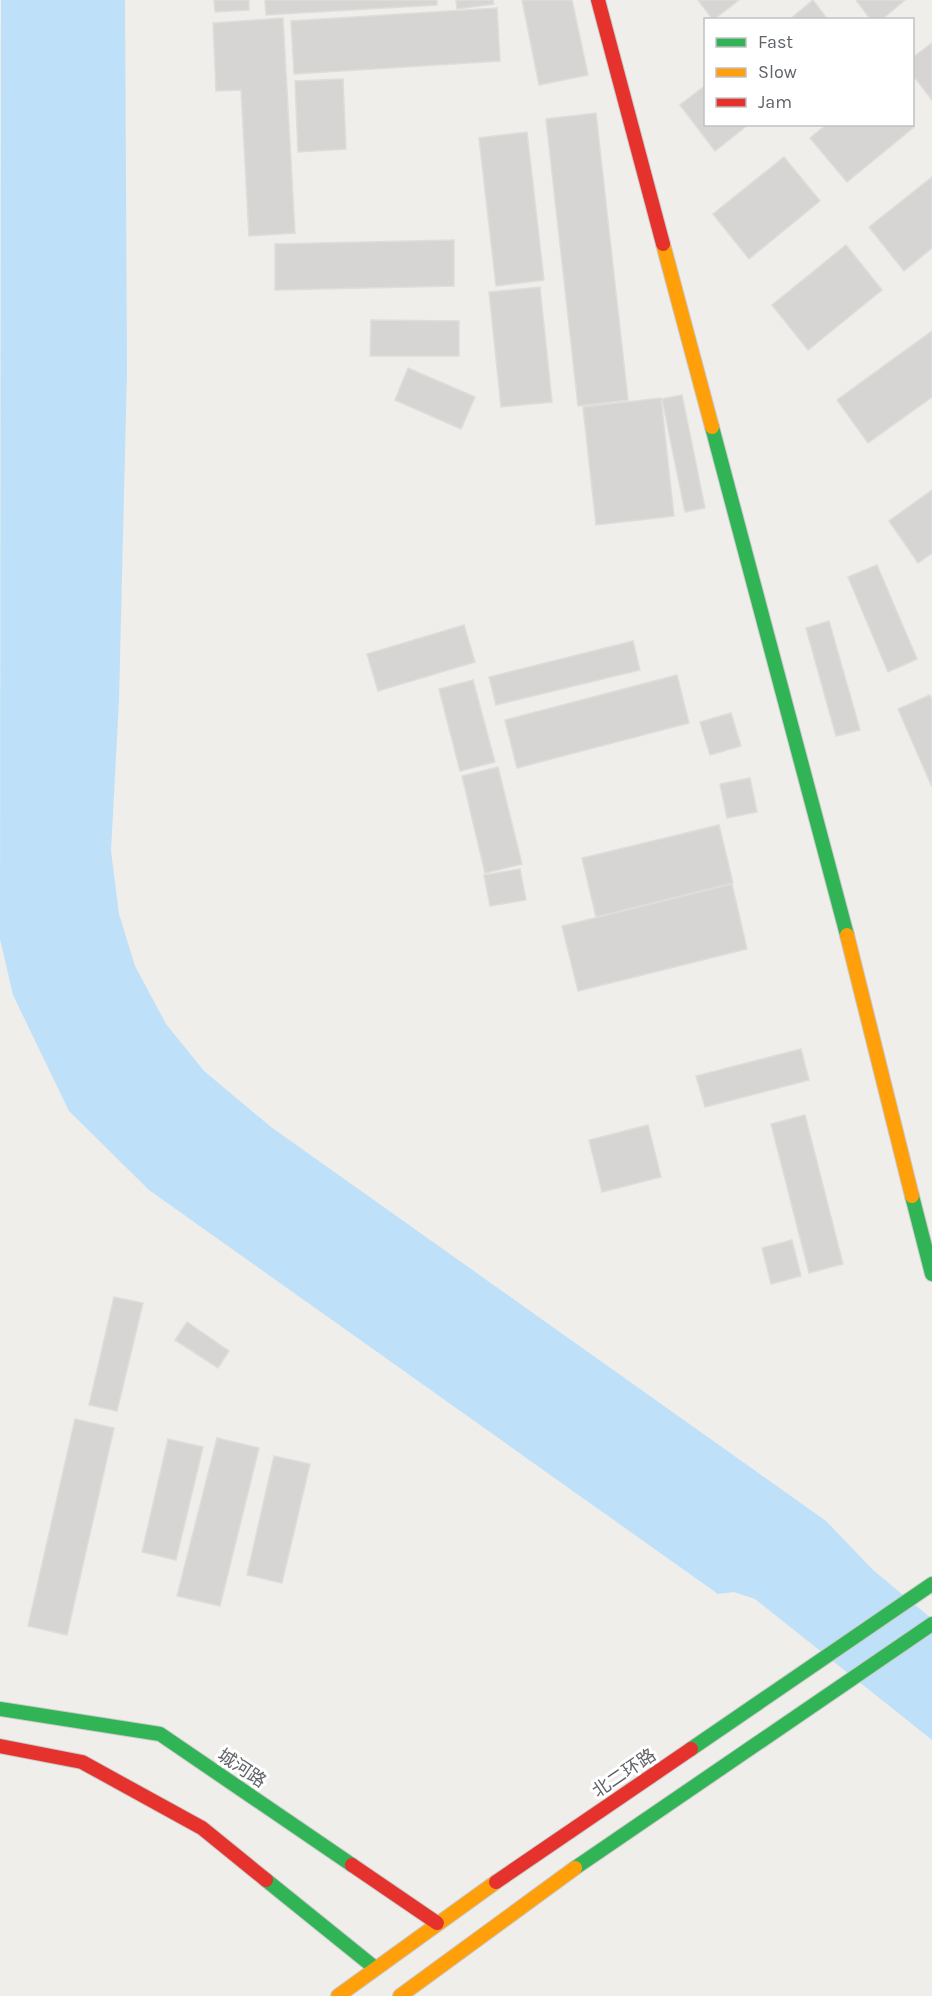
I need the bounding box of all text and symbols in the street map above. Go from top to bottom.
legend [704,18,914,126]
text: Fast [758,31,793,53]
text: Slow [758,61,797,83]
text: Jam [758,91,792,113]
street label: 城河路 [213,1744,271,1792]
street label: 北二环路 [588,1744,660,1802]

